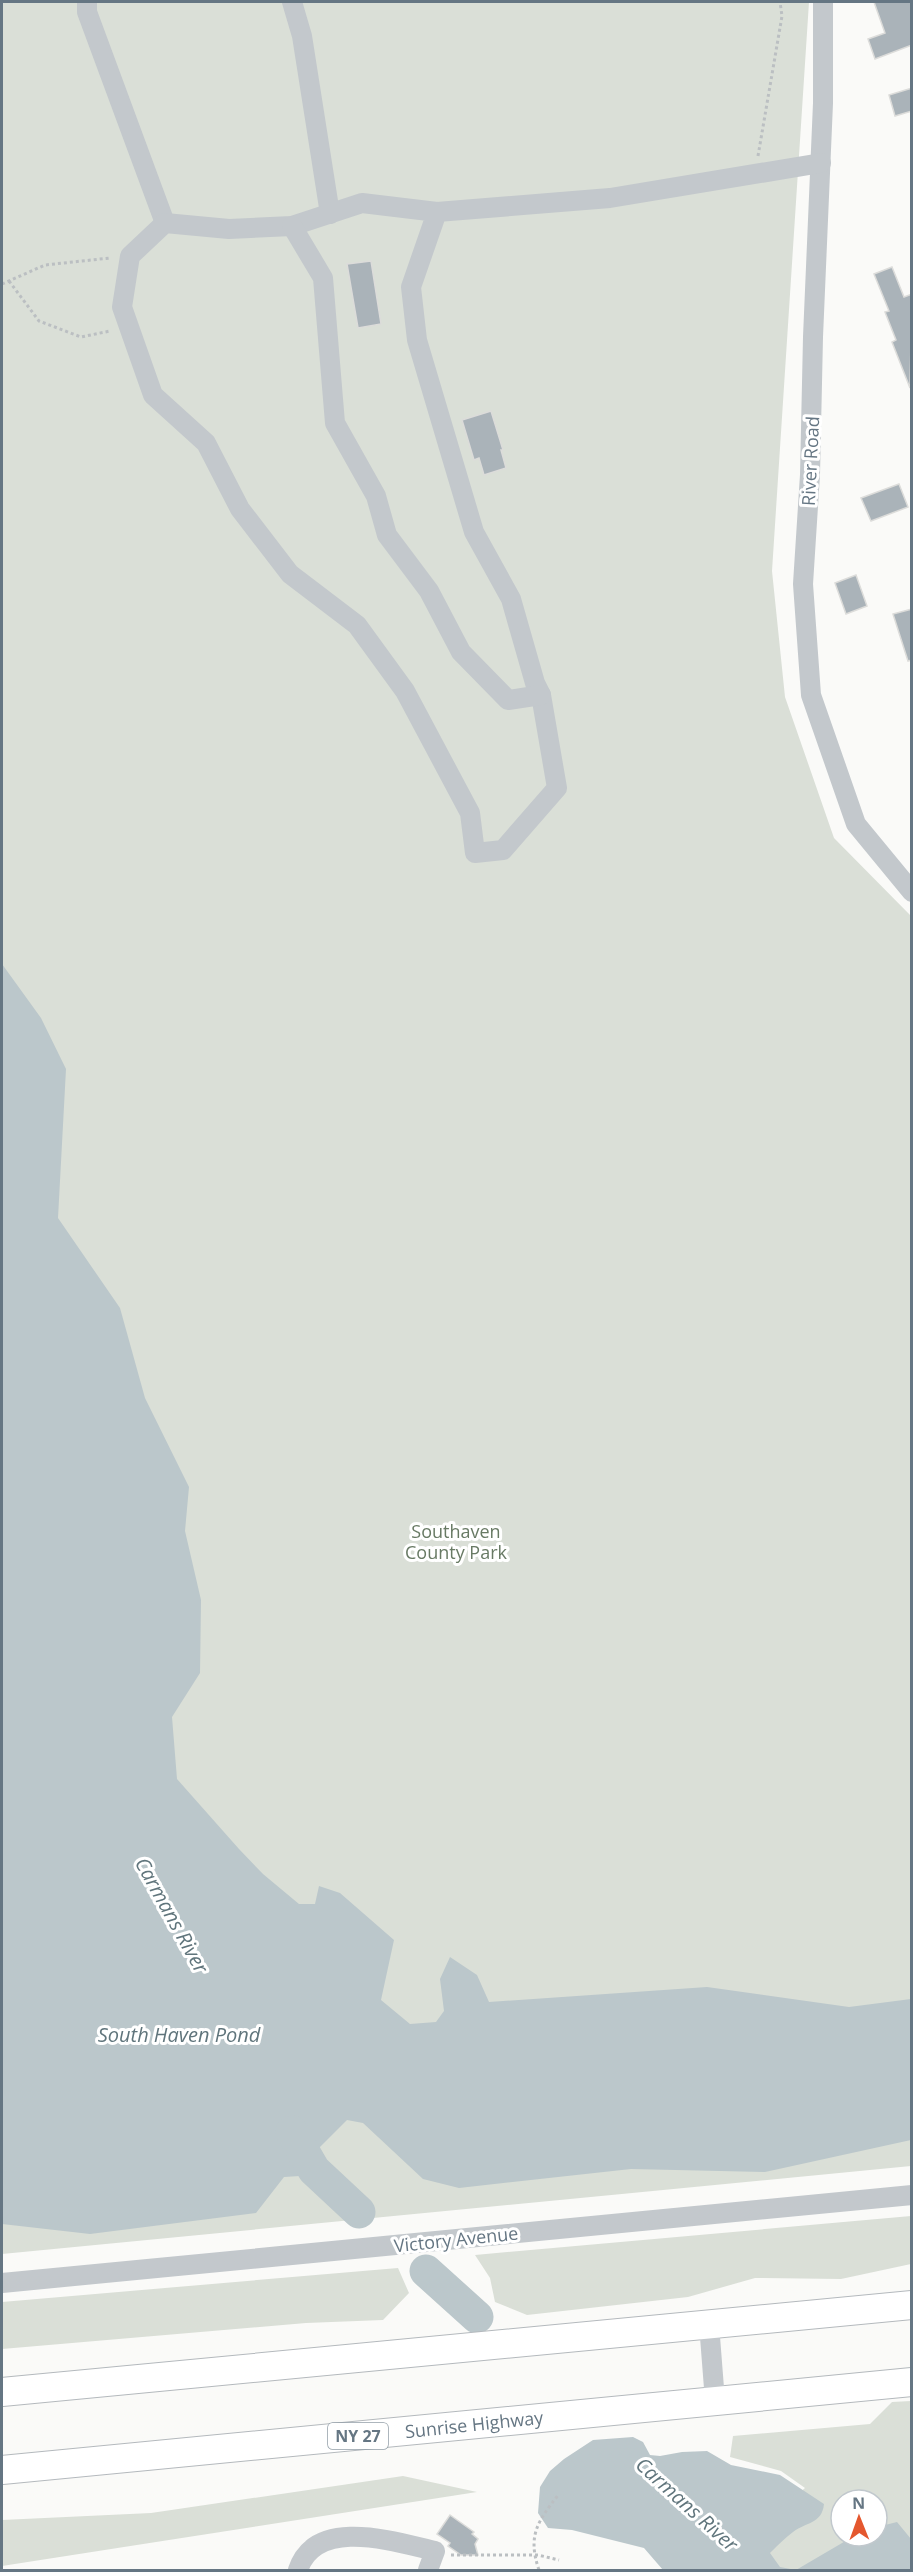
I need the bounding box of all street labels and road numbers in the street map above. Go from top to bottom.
street label: River Road [796,416,824,506]
street label: Victory Avenue [393,2221,519,2257]
street label: Sunrise Highway [404,2405,545,2443]
road number: NY 27 [328,2423,388,2449]

